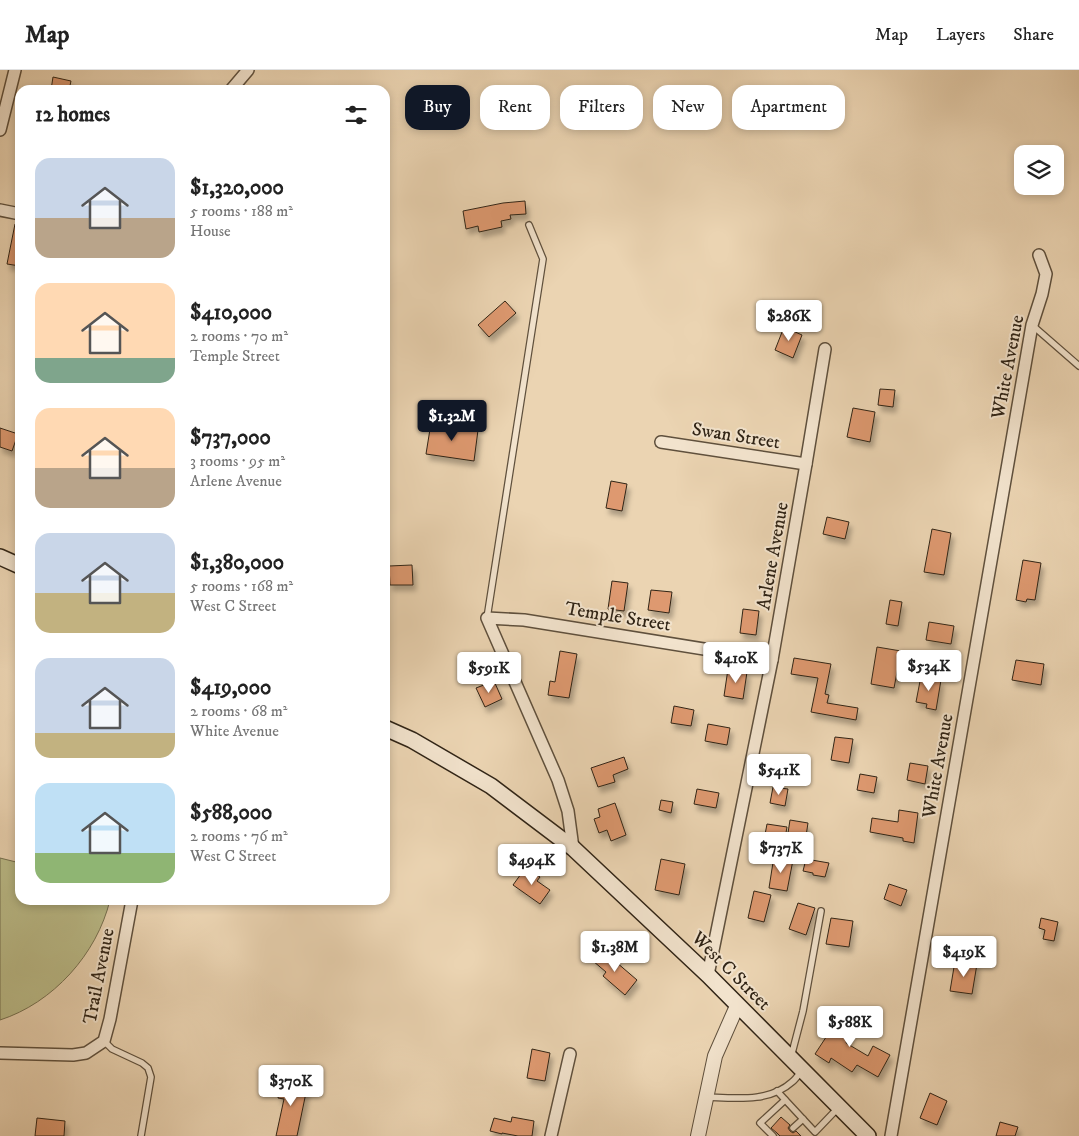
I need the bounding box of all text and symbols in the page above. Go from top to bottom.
text: Map [25,20,69,50]
text: Map [875,24,908,46]
text: Layers [936,24,985,46]
text: Share [1013,24,1054,46]
chip: Buy [405,85,470,130]
chip: Rent [480,85,550,130]
chip: Filters [560,85,643,130]
chip: New [653,85,722,130]
chip: Apartment [732,85,845,130]
icon: filters [342,101,370,129]
text: 12 homes [35,102,110,128]
map controls [1014,145,1064,195]
button: layers [1014,145,1064,195]
text: $1,320,000 [190,175,284,201]
icon: home [75,178,135,238]
text: 5 rooms · 188 m² [190,201,293,221]
text: House [190,221,231,241]
text: $410,000 [190,300,272,326]
pin: $286K [754,300,824,342]
icon: home [75,303,135,363]
text: $286K [767,306,811,326]
street label: White Avenue [986,313,1029,422]
text: 2 rooms · 70 m² [190,326,288,346]
text: Temple Street [190,346,280,366]
pin: $1.32M [411,400,493,442]
text: $1.32M [429,406,475,426]
street label: Swan Street [690,418,782,454]
text: $737,000 [190,425,271,451]
icon: home [75,428,135,488]
text: 3 rooms · 95 m² [190,451,285,471]
text: Arlene Avenue [190,471,282,491]
street label: Arlene Avenue [752,500,794,612]
text: $1,380,000 [190,550,284,576]
icon: home [75,553,135,613]
text: 5 rooms · 168 m² [190,576,293,596]
text: West C Street [190,596,276,616]
street label: Temple Street [564,597,672,637]
pin: $410K [701,642,771,684]
text: $410K [714,648,758,668]
pin: $534K [894,650,964,692]
pin: $591K [454,652,524,694]
text: $534K [907,656,951,676]
text: $591K [468,658,510,678]
text: $419,000 [190,675,271,701]
icon: home [75,678,135,738]
text: 2 rooms · 68 m² [190,701,287,721]
street label: White Avenue [917,712,959,821]
text: White Avenue [190,721,279,741]
pin: $541K [744,754,814,796]
text: $541K [758,760,800,780]
text: $588,000 [190,800,272,826]
icon: home [75,803,135,863]
text: 2 rooms · 76 m² [190,826,288,846]
pin: $737K [746,832,816,874]
text: $737K [760,838,802,858]
pin: $494K [497,844,567,886]
text: West C Street [190,846,276,866]
text: $494K [509,850,555,870]
street label: Trail Avenue [78,926,120,1026]
street label: West C Street [686,926,775,1015]
pin: $1.38M [574,930,656,973]
pin: $419K [929,936,999,978]
text: $1.38M [592,937,639,957]
text: $419K [943,942,986,962]
pin: $588K [815,1006,885,1048]
text: $588K [828,1012,872,1032]
pin: $370K [256,1064,326,1107]
text: $370K [270,1071,312,1091]

